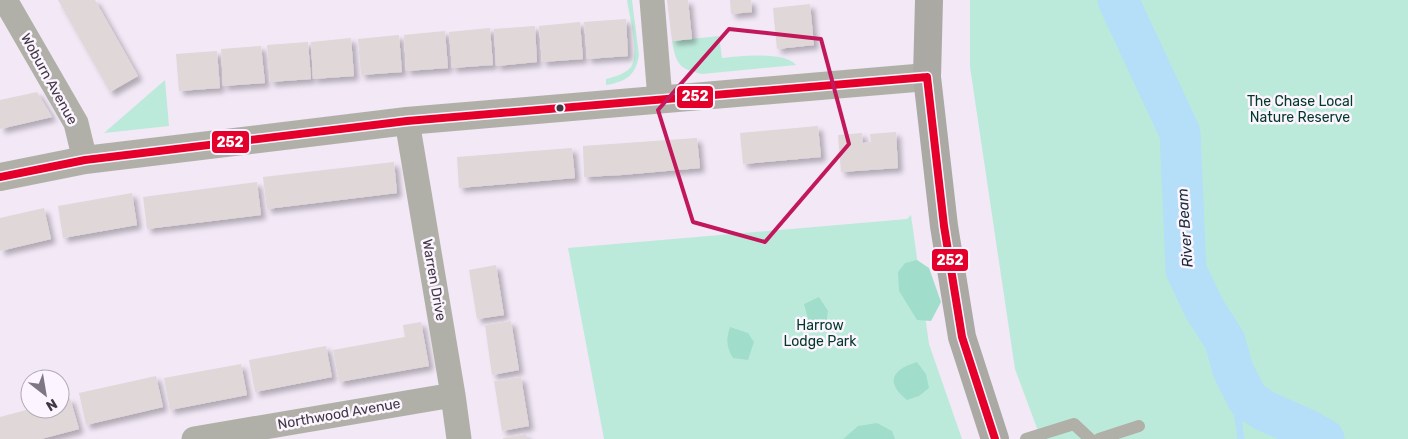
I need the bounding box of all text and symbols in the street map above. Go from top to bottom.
street label: Woburn Avenue [17,30,81,128]
line badge: 252 [676,85,714,109]
text: 252 [681,88,709,105]
park label: The Chase Local Nature Reserve [1247,93,1353,126]
unlabelled marker [555,103,565,113]
line badge: 252 [211,130,250,154]
text: 252 [216,134,244,151]
water label: River Beam [1173,188,1197,268]
street label: Warren Drive [418,238,450,322]
line badge: 252 [931,248,969,272]
text: 252 [936,252,964,269]
park label: Harrow Lodge Park [784,317,857,350]
north arrow [20,369,70,419]
text: N [43,395,60,415]
street label: Northwood Avenue [276,395,402,433]

